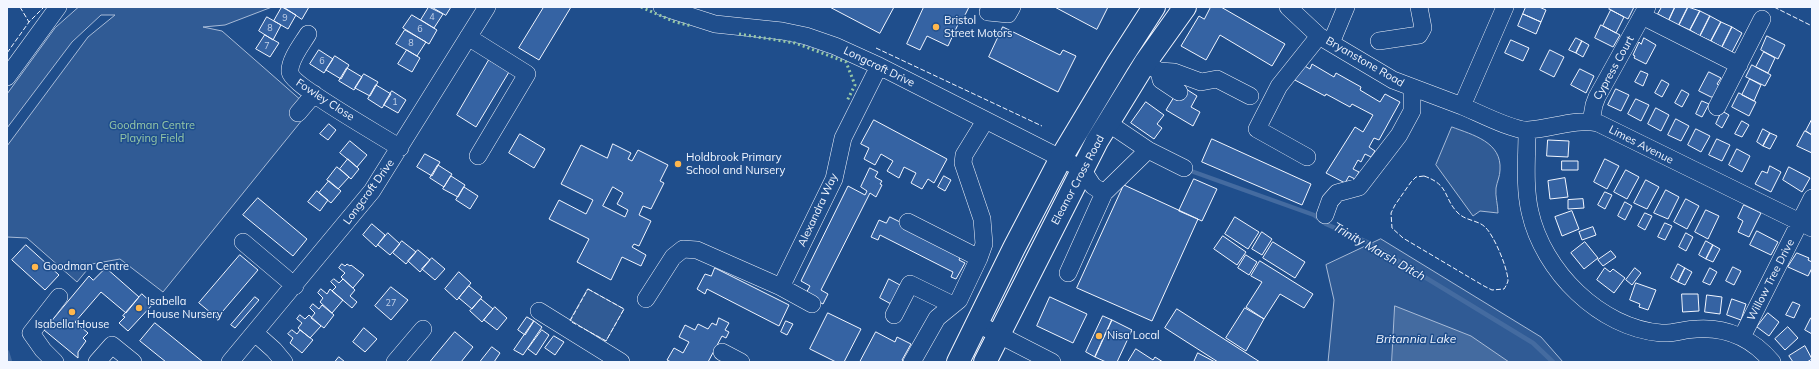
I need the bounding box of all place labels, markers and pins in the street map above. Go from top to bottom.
place label: Bristol Street Motors [944,14,1012,40]
marker: Bristol Street Motors [931,22,941,32]
place label: Holdbrook Primary School and Nursery [686,151,785,177]
marker: Holdbrook Primary School and Nursery [673,159,683,169]
place label: Goodman Centre [43,260,129,274]
marker: Goodman Centre [30,262,40,272]
place label: Isabella House Nursery [147,295,222,321]
marker: Isabella House Nursery [134,303,144,313]
marker: Isabella House [67,307,77,317]
place label: Isabella House [35,318,109,332]
place label: Nisa Local [1107,329,1160,343]
marker: Nisa Local [1094,331,1104,341]

